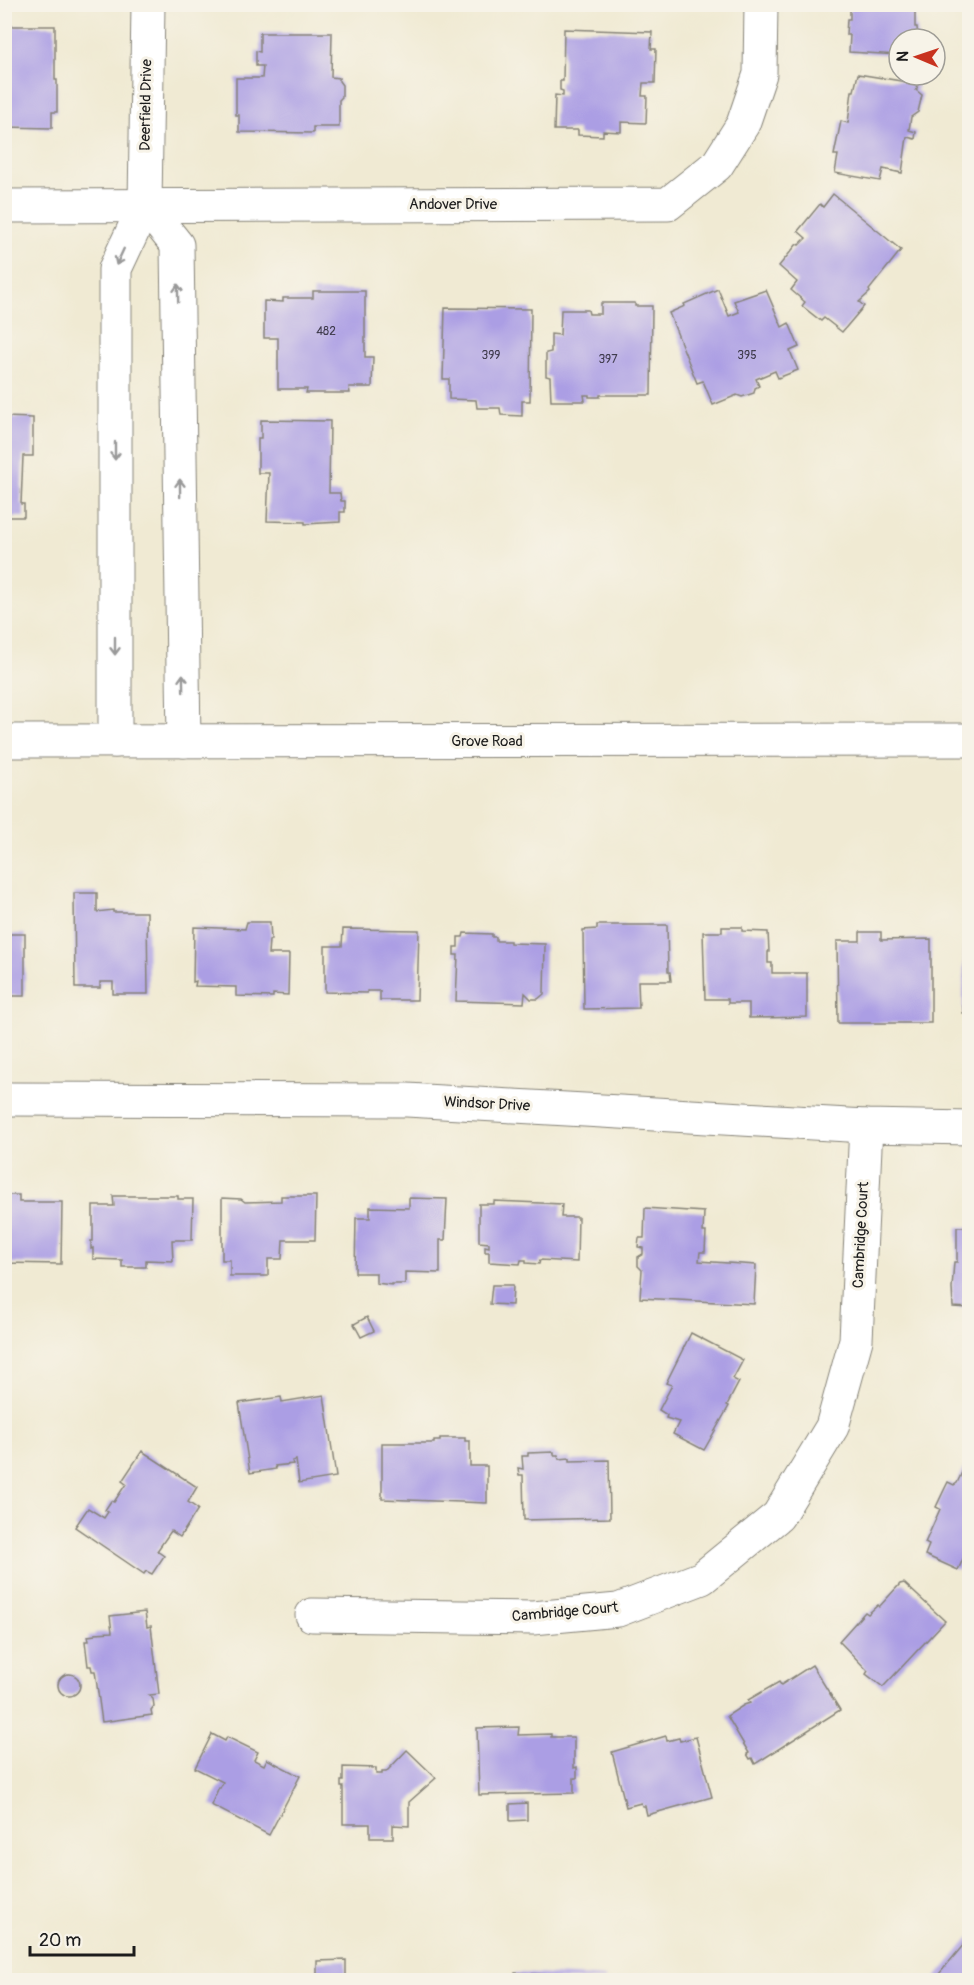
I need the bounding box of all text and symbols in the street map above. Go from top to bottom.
north arrow [887,27,947,87]
text: N [893,51,913,62]
street label: Deerfield Drive [136,58,156,151]
street label: Andover Drive [409,195,498,214]
one-way arrow [114,248,126,266]
one-way arrow [172,283,183,303]
house number: 482 [316,324,336,339]
house number: 399 [481,348,501,363]
house number: 395 [737,348,757,363]
house number: 397 [598,352,618,367]
one-way arrow [109,441,121,461]
one-way arrow [174,478,186,498]
one-way arrow [109,636,121,656]
one-way arrow [177,673,189,693]
street label: Grove Road [451,732,523,751]
street label: Windsor Drive [443,1092,531,1116]
street label: Cambridge Court [849,1180,873,1289]
street label: Cambridge Court [511,1598,620,1626]
scale bar [30,1919,134,1957]
text: 20 m [39,1929,81,1952]

